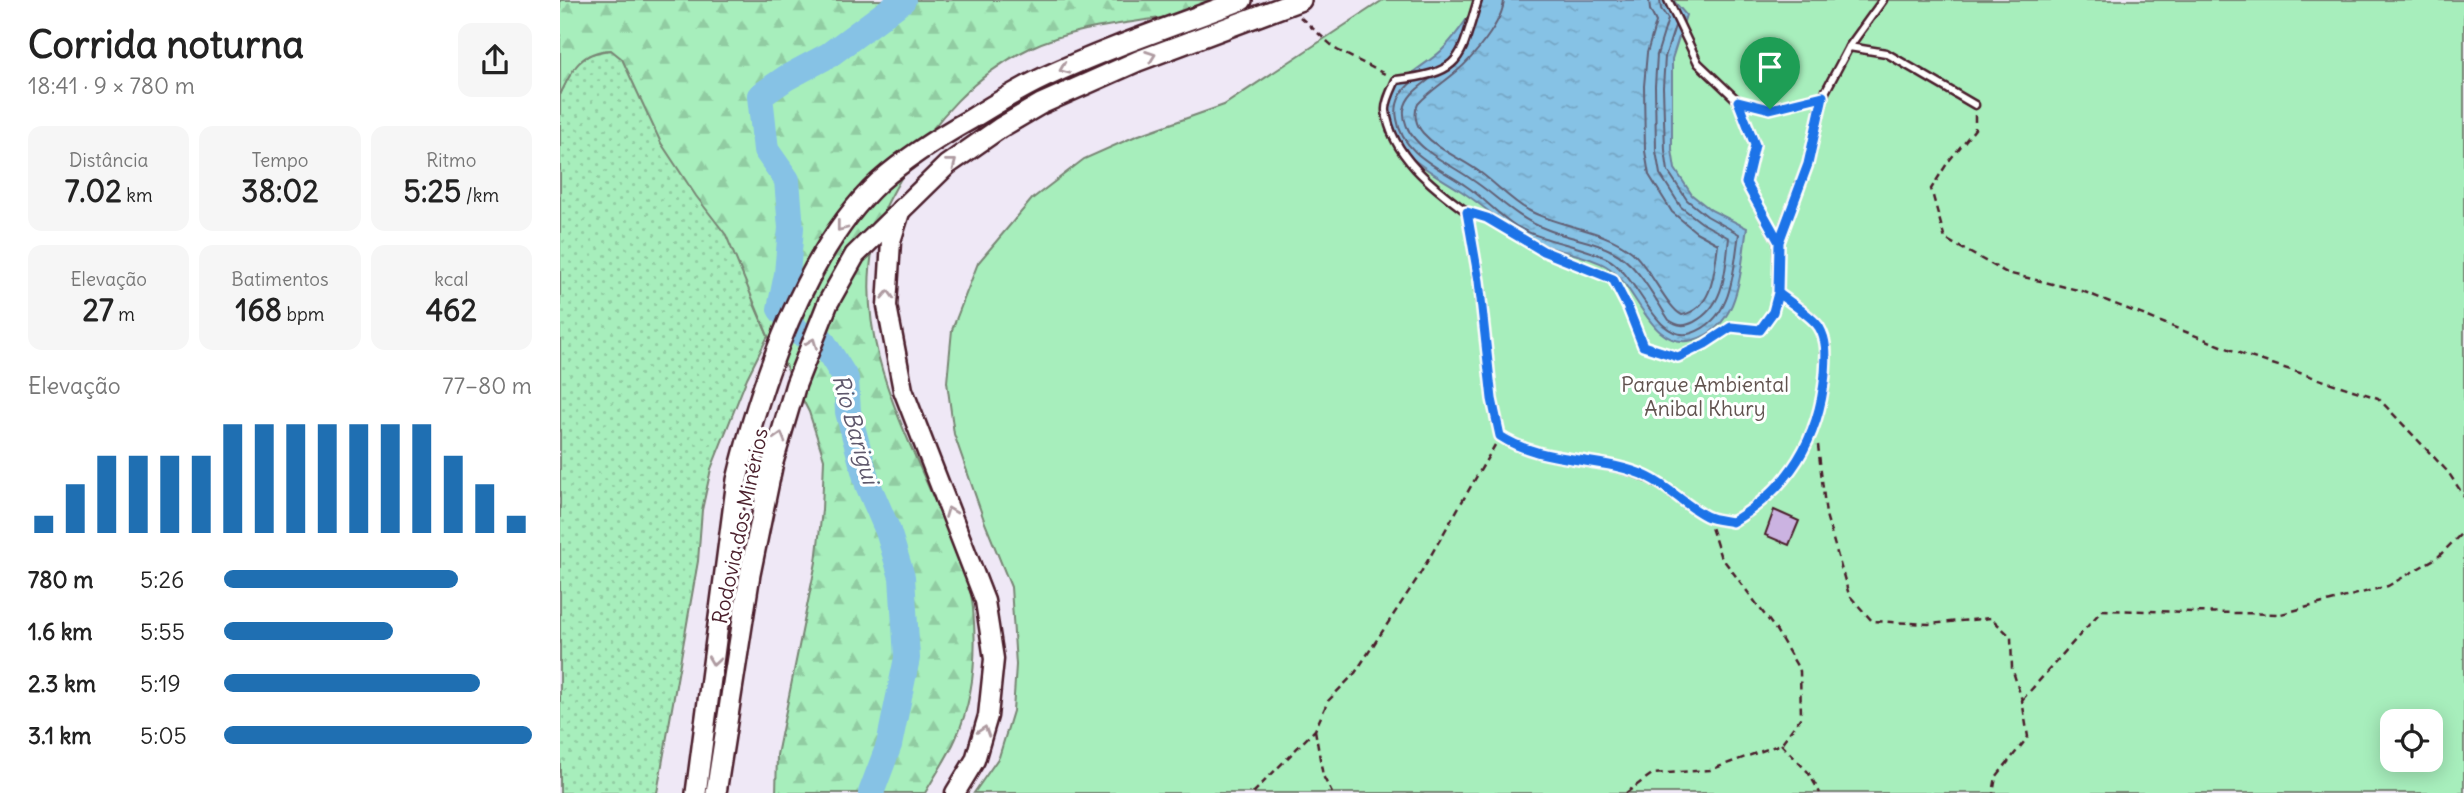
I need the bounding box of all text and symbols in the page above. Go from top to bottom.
text: Corrida noturna [28,21,304,68]
button: share [458,23,532,97]
pin [1740,37,1800,109]
icon: arrive [1751,48,1789,86]
one-way arrow [1145,51,1157,65]
one-way arrow [1059,60,1071,74]
text: 18:41 · 9 × 780 m [28,71,195,100]
text: Distância [69,148,148,172]
text: Tempo [251,148,309,172]
text: Ritmo [426,148,476,172]
one-way arrow [944,158,956,171]
text: 7.02 [65,172,122,210]
text: 38:02 [241,172,319,210]
text: 5:25 [404,172,461,210]
text: km [122,183,153,207]
text: /km [461,183,499,207]
one-way arrow [837,220,850,232]
text: Elevação [70,267,147,291]
text: Batimentos [231,267,329,291]
text: kcal [434,267,468,291]
one-way arrow [880,289,895,300]
text: 27 [83,291,114,329]
text: 168 [235,291,282,329]
text: 462 [426,291,477,329]
text: m [114,302,135,326]
text: bpm [282,302,325,326]
one-way arrow [804,338,818,350]
text: Elevação [28,371,121,400]
text: 77–80 m [442,371,532,400]
water label: Rio Barigui [827,371,886,490]
park label: Parque Ambiental Anibal Khury [1621,371,1789,422]
street label: Rodovia dos Minérios [706,426,774,626]
one-way arrow [772,431,787,443]
one-way arrow [945,507,959,519]
text: 780 m [28,565,93,594]
text: 5:26 [140,565,184,594]
text: 1.6 km [28,617,93,646]
text: 5:55 [140,617,185,646]
one-way arrow [707,655,722,667]
text: 2.3 km [28,669,96,698]
text: 5:19 [140,669,181,698]
map controls [2380,709,2443,772]
button: locate [2380,709,2443,772]
text: 3.1 km [28,721,91,750]
text: 5:05 [140,721,187,750]
one-way arrow [975,726,990,738]

